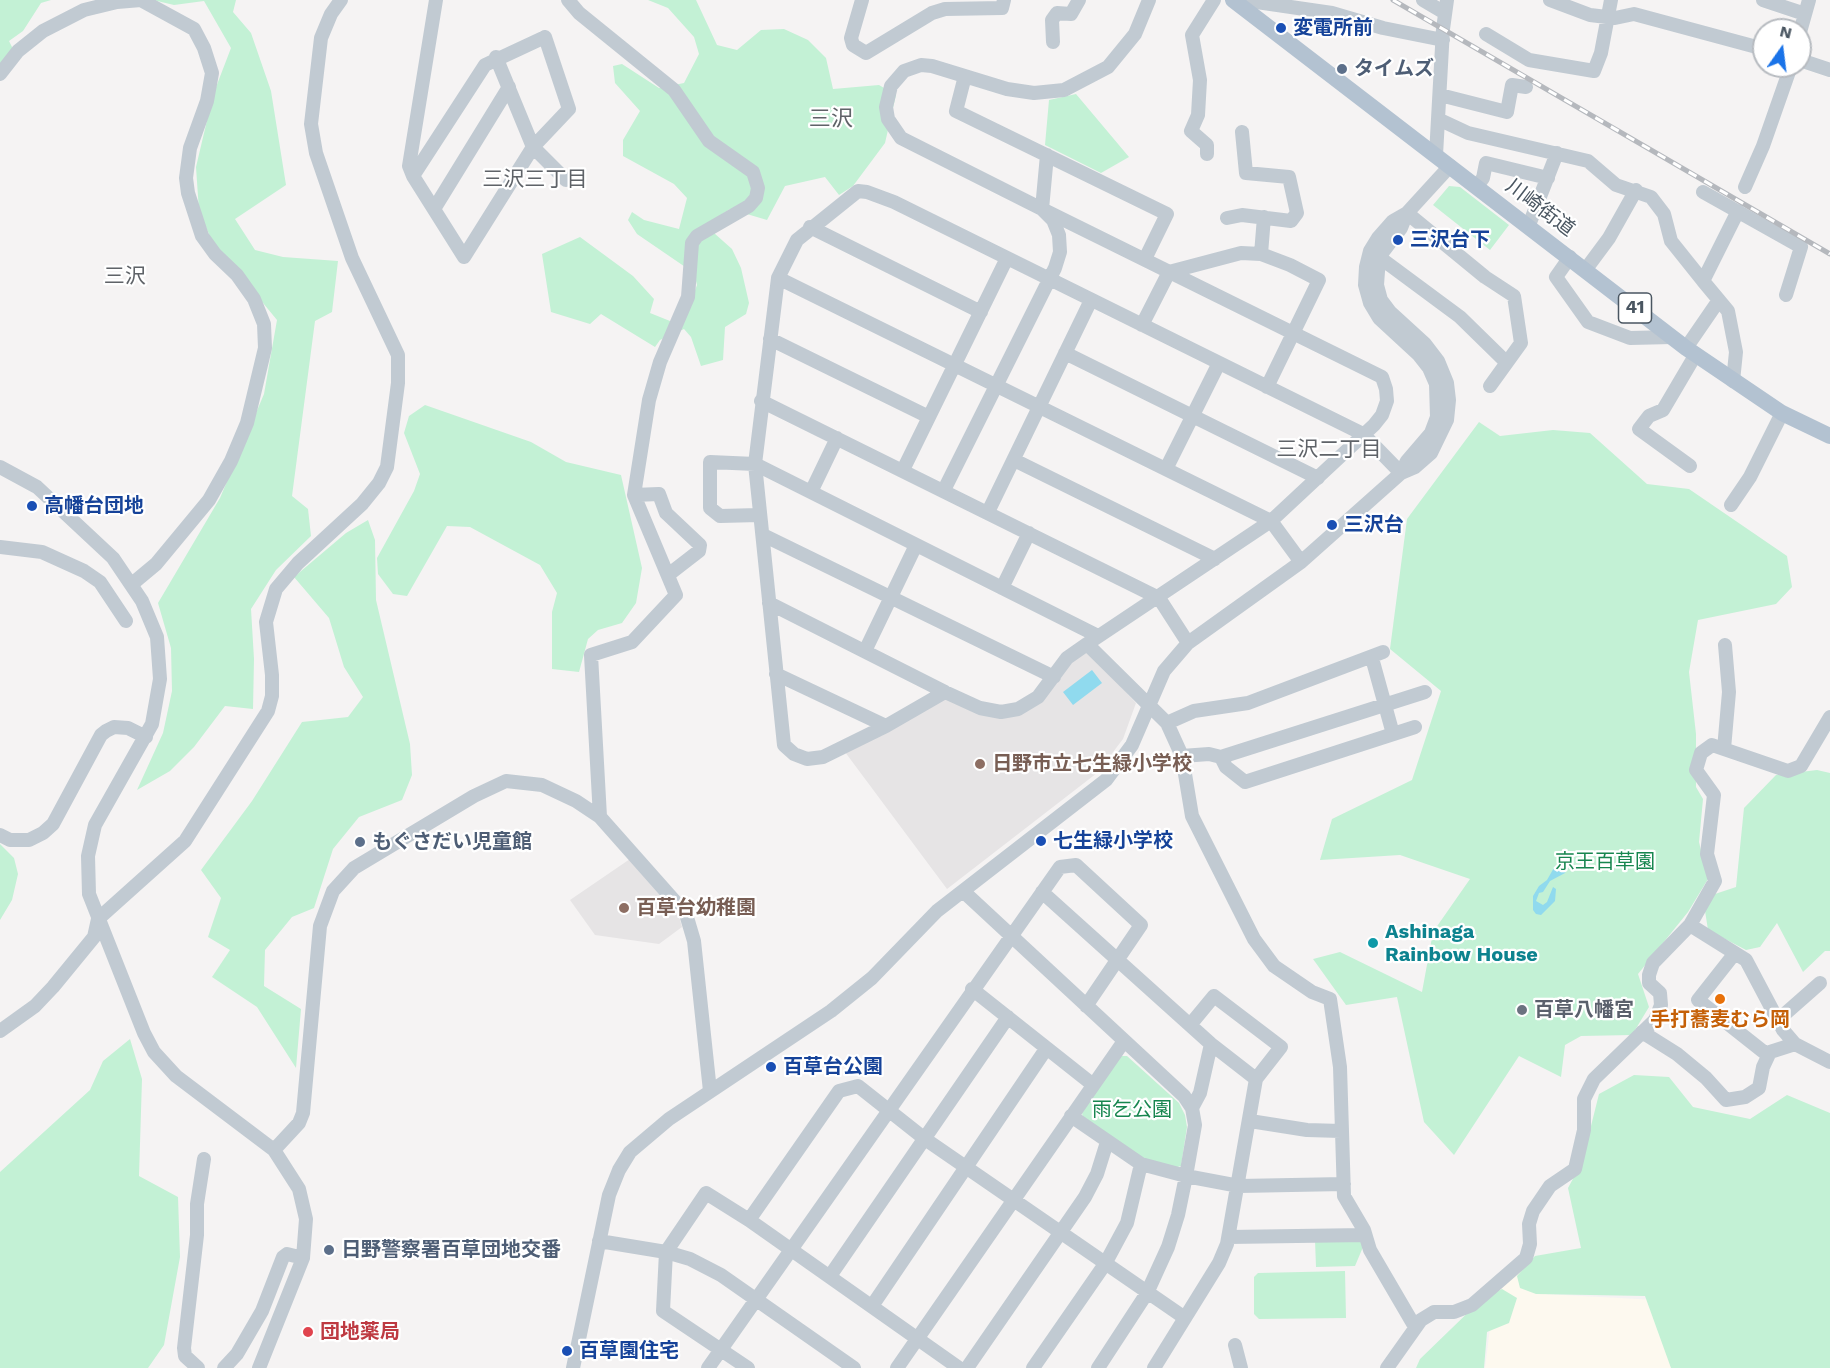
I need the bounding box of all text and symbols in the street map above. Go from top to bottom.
place label: 変電所前 [1293,16,1373,40]
north arrow [1752,18,1812,78]
marker: 変電所前 [1274,21,1288,35]
text: N [1778,21,1794,43]
place label: タイムズ [1354,57,1434,81]
marker: タイムズ [1335,62,1349,76]
district label: 三沢 [809,107,853,133]
district label: 三沢三丁目 [483,167,587,193]
street label: 川崎街道 [1501,174,1579,242]
place label: 三沢台下 [1410,228,1490,252]
marker: 三沢台下 [1391,233,1405,247]
district label: 三沢 [104,264,146,290]
road number: 41 [1618,293,1652,323]
district label: 三沢二丁目 [1277,437,1381,463]
place label: 高幡台団地 [44,494,144,518]
marker: 高幡台団地 [25,499,39,513]
place label: 三沢台 [1344,513,1404,537]
marker: 三沢台 [1325,518,1339,532]
place label: 日野市立七生緑小学校 [992,752,1192,776]
marker: 日野市立七生緑小学校 [973,757,987,771]
place label: 七生緑小学校 [1053,829,1173,853]
place label: もぐさだい児童館 [372,830,532,854]
marker: 七生緑小学校 [1034,834,1048,848]
marker: もぐさだい児童館 [353,835,367,849]
park label: 京王百草園 [1555,850,1655,874]
place label: 百草台幼稚園 [636,896,756,920]
marker: 百草台幼稚園 [617,901,631,915]
place label: Ashinaga Rainbow House [1385,920,1538,967]
marker: Ashinaga Rainbow House [1366,936,1380,950]
marker: 手打蕎麦むら岡 [1713,992,1727,1006]
place label: 百草八幡宮 [1534,998,1634,1022]
marker: 百草八幡宮 [1515,1003,1529,1017]
place label: 手打蕎麦むら岡 [1650,1008,1790,1032]
place label: 百草台公園 [783,1055,883,1079]
marker: 百草台公園 [764,1060,778,1074]
park label: 雨乞公園 [1092,1098,1172,1122]
place label: 日野警察署百草団地交番 [341,1238,561,1262]
marker: 日野警察署百草団地交番 [322,1243,336,1257]
place label: 団地薬局 [320,1320,400,1344]
marker: 団地薬局 [301,1325,315,1339]
place label: 百草園住宅 [579,1339,679,1363]
marker: 百草園住宅 [560,1344,574,1358]

